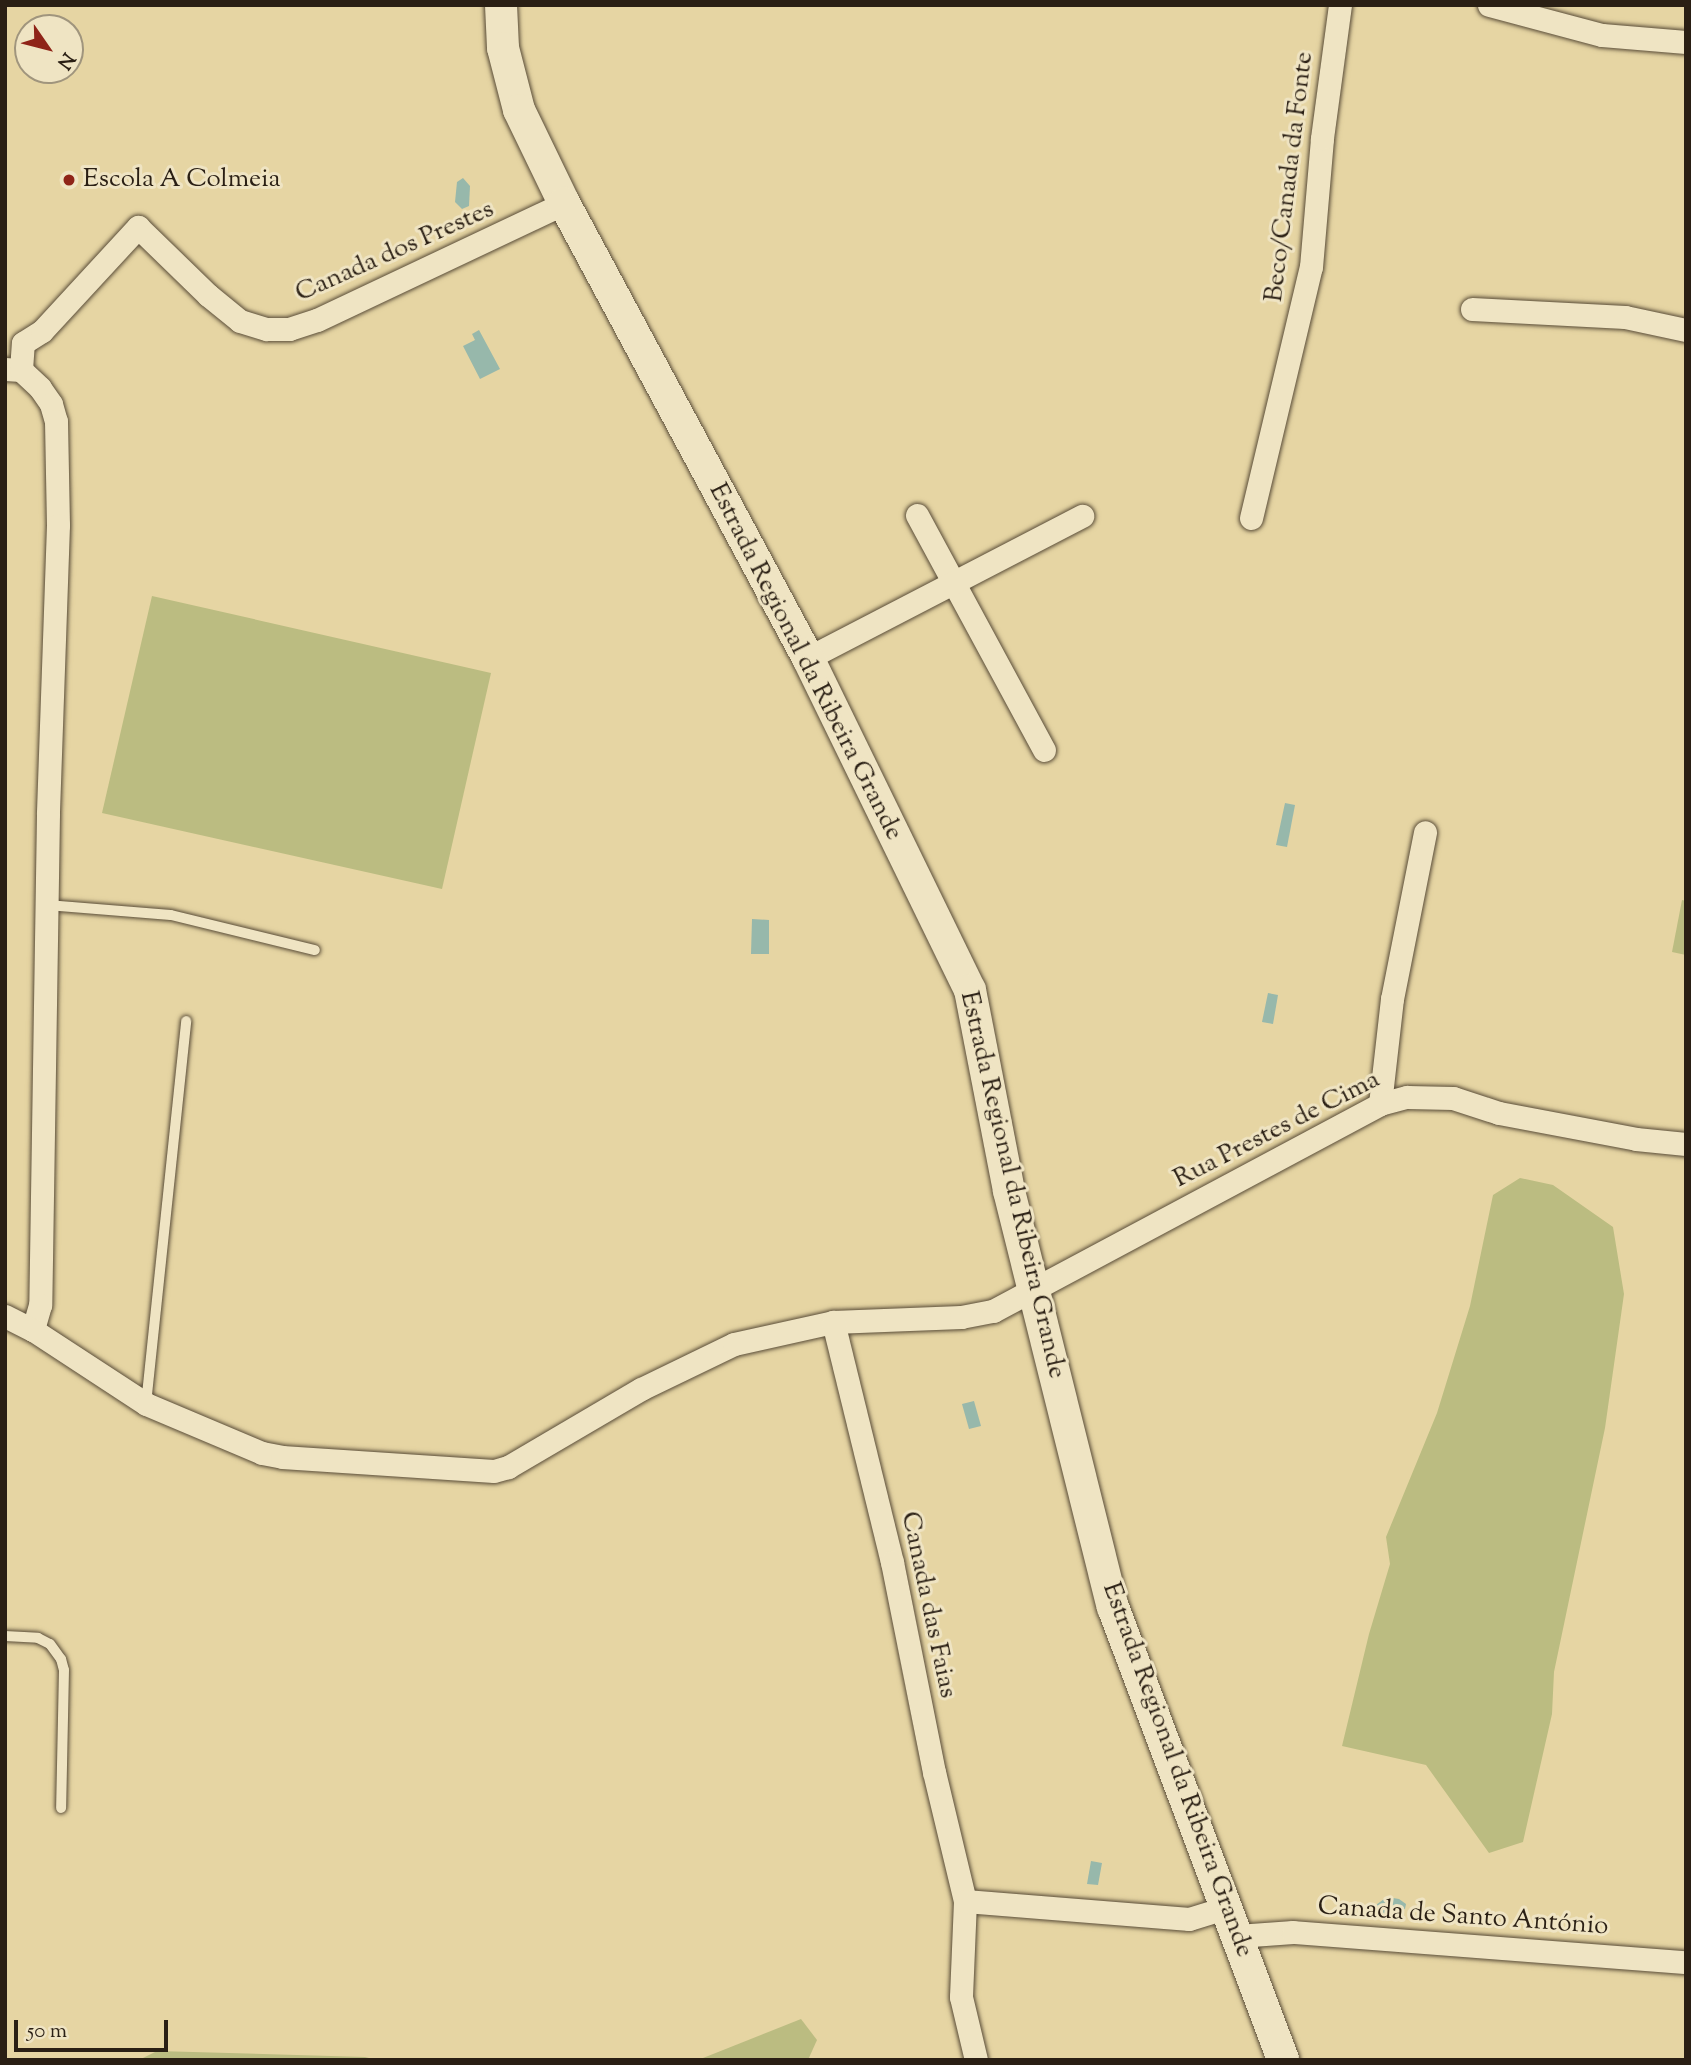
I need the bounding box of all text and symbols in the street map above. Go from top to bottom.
north arrow [14,14,84,84]
text: N [50,46,80,74]
street label: Beco/Canada da Fonte [1259,50,1321,304]
place label: Escola A Colmeia [83,164,280,196]
marker: Escola A Colmeia [61,172,77,188]
street label: Canada dos Prestes [291,194,499,310]
street label: Estrada Regional da Ribeira Grande [701,478,909,846]
street label: Estrada Regional da Ribeira Grande [952,988,1072,1382]
street label: Rua Prestes de Cima [1169,1065,1385,1195]
street label: Canada das Faias [893,1509,963,1701]
street label: Estrada Regional da Ribeira Grande [1095,1578,1259,1962]
street label: Canada de Santo António [1317,1891,1609,1943]
scale bar [18,2006,172,2050]
text: 50 m [27,2017,67,2047]

